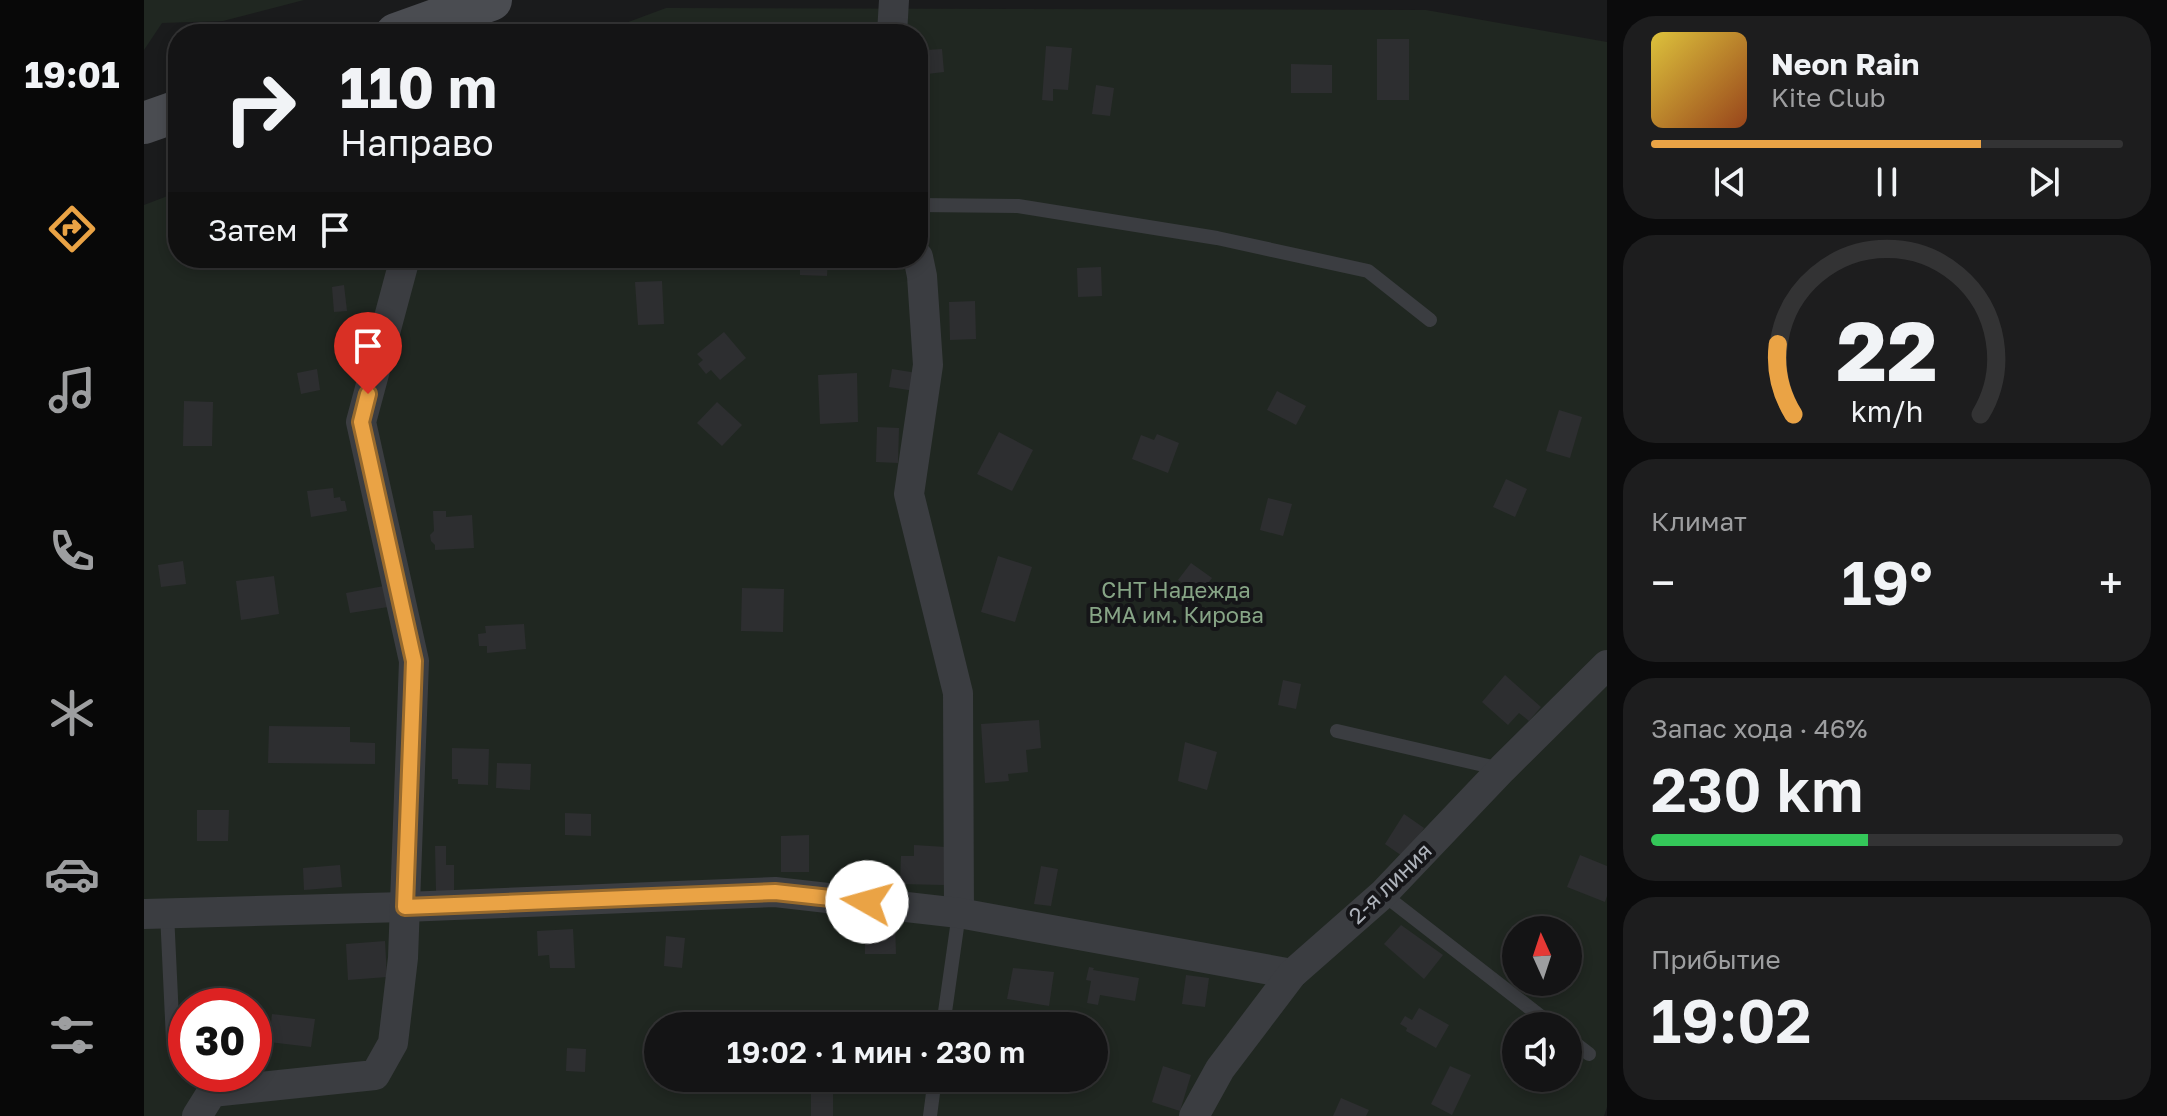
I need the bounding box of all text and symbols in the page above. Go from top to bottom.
text: Neon Rain [1771,46,1919,82]
text: 19:01 [25,53,119,96]
text: 110 m [340,53,497,120]
icon: right [208,56,312,160]
text: Kite Club [1771,82,1886,113]
text: Направо [340,121,494,164]
icon: previous [1708,160,1752,204]
icon: pause [1865,160,1909,204]
icon: next [2022,160,2066,204]
icon: directions [44,201,100,257]
icon: arrive [313,208,357,252]
text: Затем [208,212,297,248]
text: 22 [1836,299,1938,399]
pin [334,312,402,394]
icon: arrive [346,324,390,368]
icon: music [44,362,100,418]
text: km/h [1851,394,1923,428]
text: Климат [1651,506,1747,537]
icon: phone [44,523,100,579]
text: 19° [1841,546,1933,618]
text: − [1651,556,1675,609]
text: + [2099,556,2123,609]
park label: СНТ Надежда ВМА им. Кирова [1088,576,1264,628]
icon: climate [44,685,100,741]
text: Запас хода · 46% [1651,713,1867,744]
text: 230 km [1651,753,1864,825]
street label: 2-я линия [1343,837,1437,929]
icon: car [44,846,100,902]
position arrow [825,860,909,944]
north arrow [1502,916,1582,996]
map controls [1502,916,1582,1092]
text: Прибытие [1651,944,1780,975]
text: 19:02 [1651,984,1812,1056]
speed limit sign: 30 [168,988,272,1092]
icon: filters [44,1007,100,1063]
button: sound [1502,1012,1582,1092]
text: 19:02 · 1 мин · 230 m [727,1034,1025,1070]

